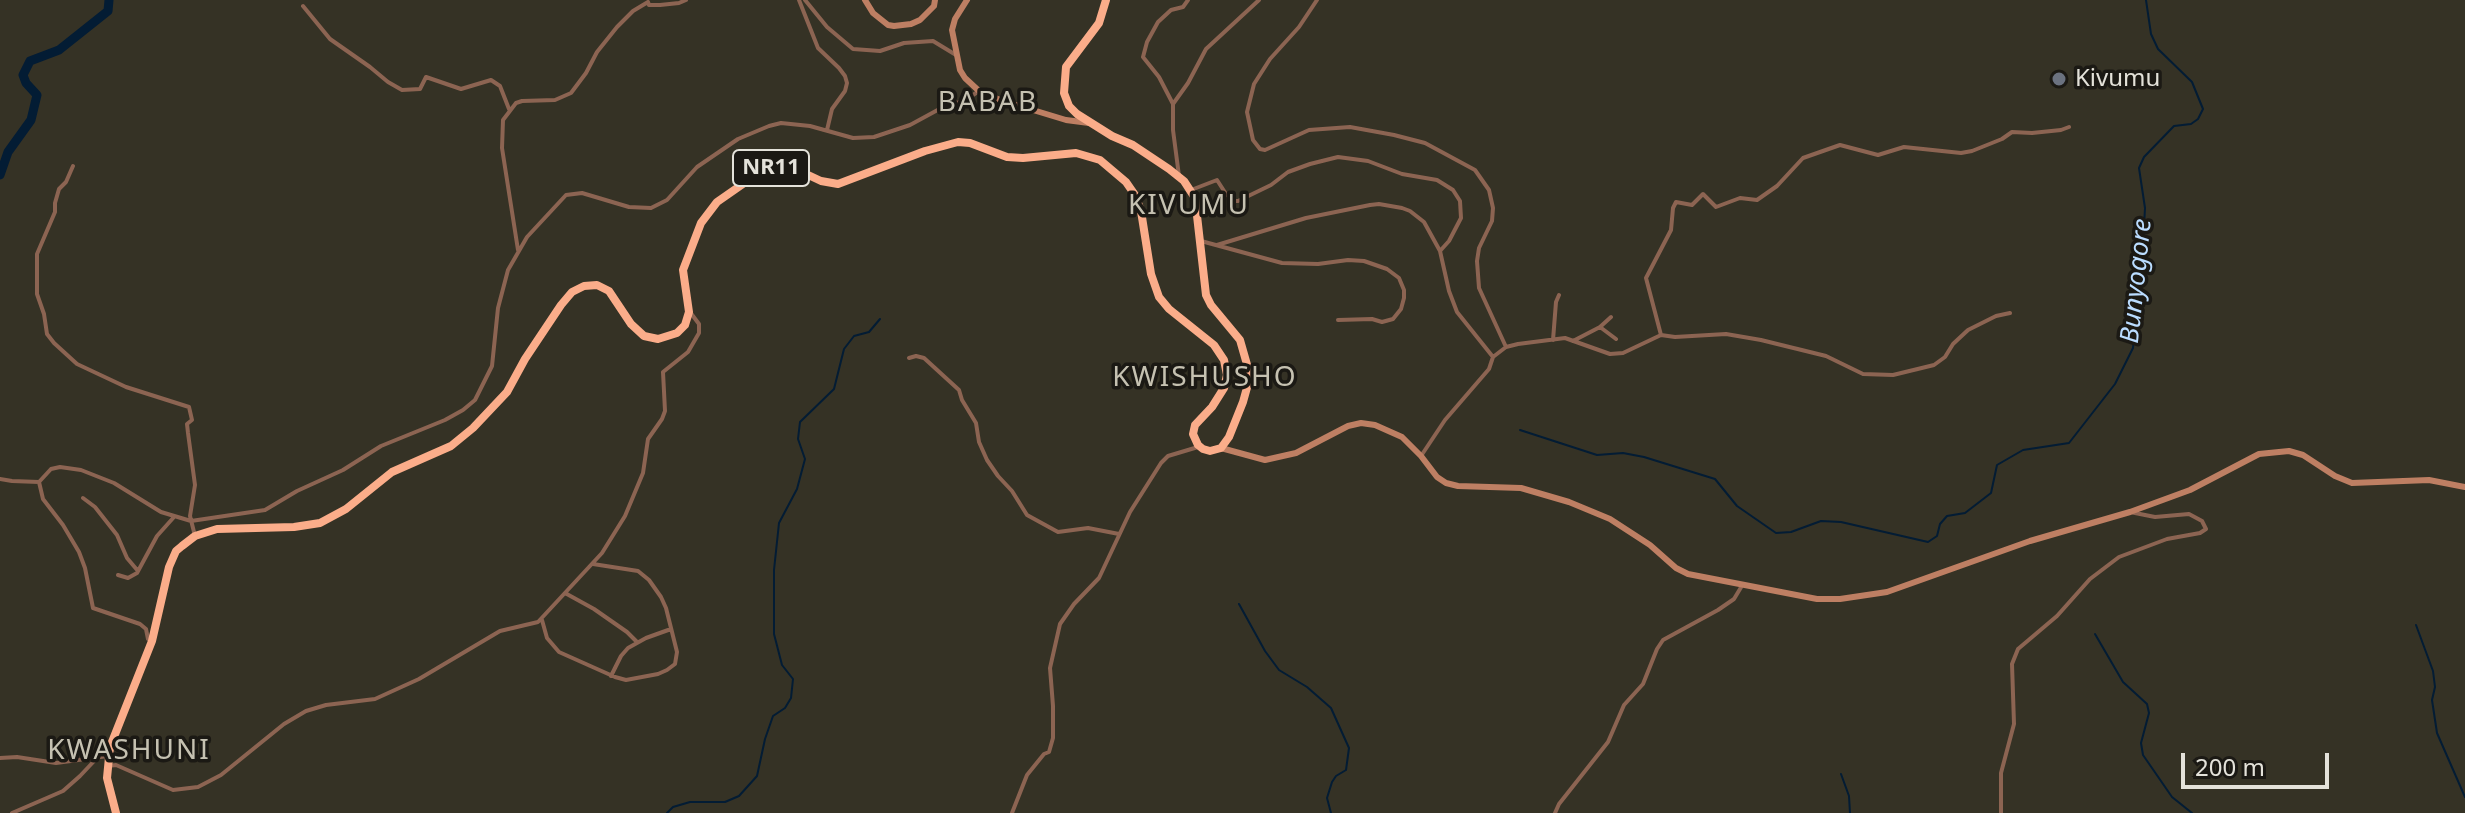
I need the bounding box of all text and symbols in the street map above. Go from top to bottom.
place label: Kivumu [2075,65,2160,93]
marker: Kivumu [2050,70,2068,88]
district label: BABAB [938,86,1038,120]
road number: NR11 [733,150,809,186]
district label: KIVUMU [1128,189,1250,223]
water label: Bunyogore [2115,217,2159,345]
district label: KWISHUSHO [1112,361,1298,395]
district label: KWASHUNI [47,734,211,768]
scale bar [2185,737,2333,787]
text: 200 m [2195,750,2265,783]

